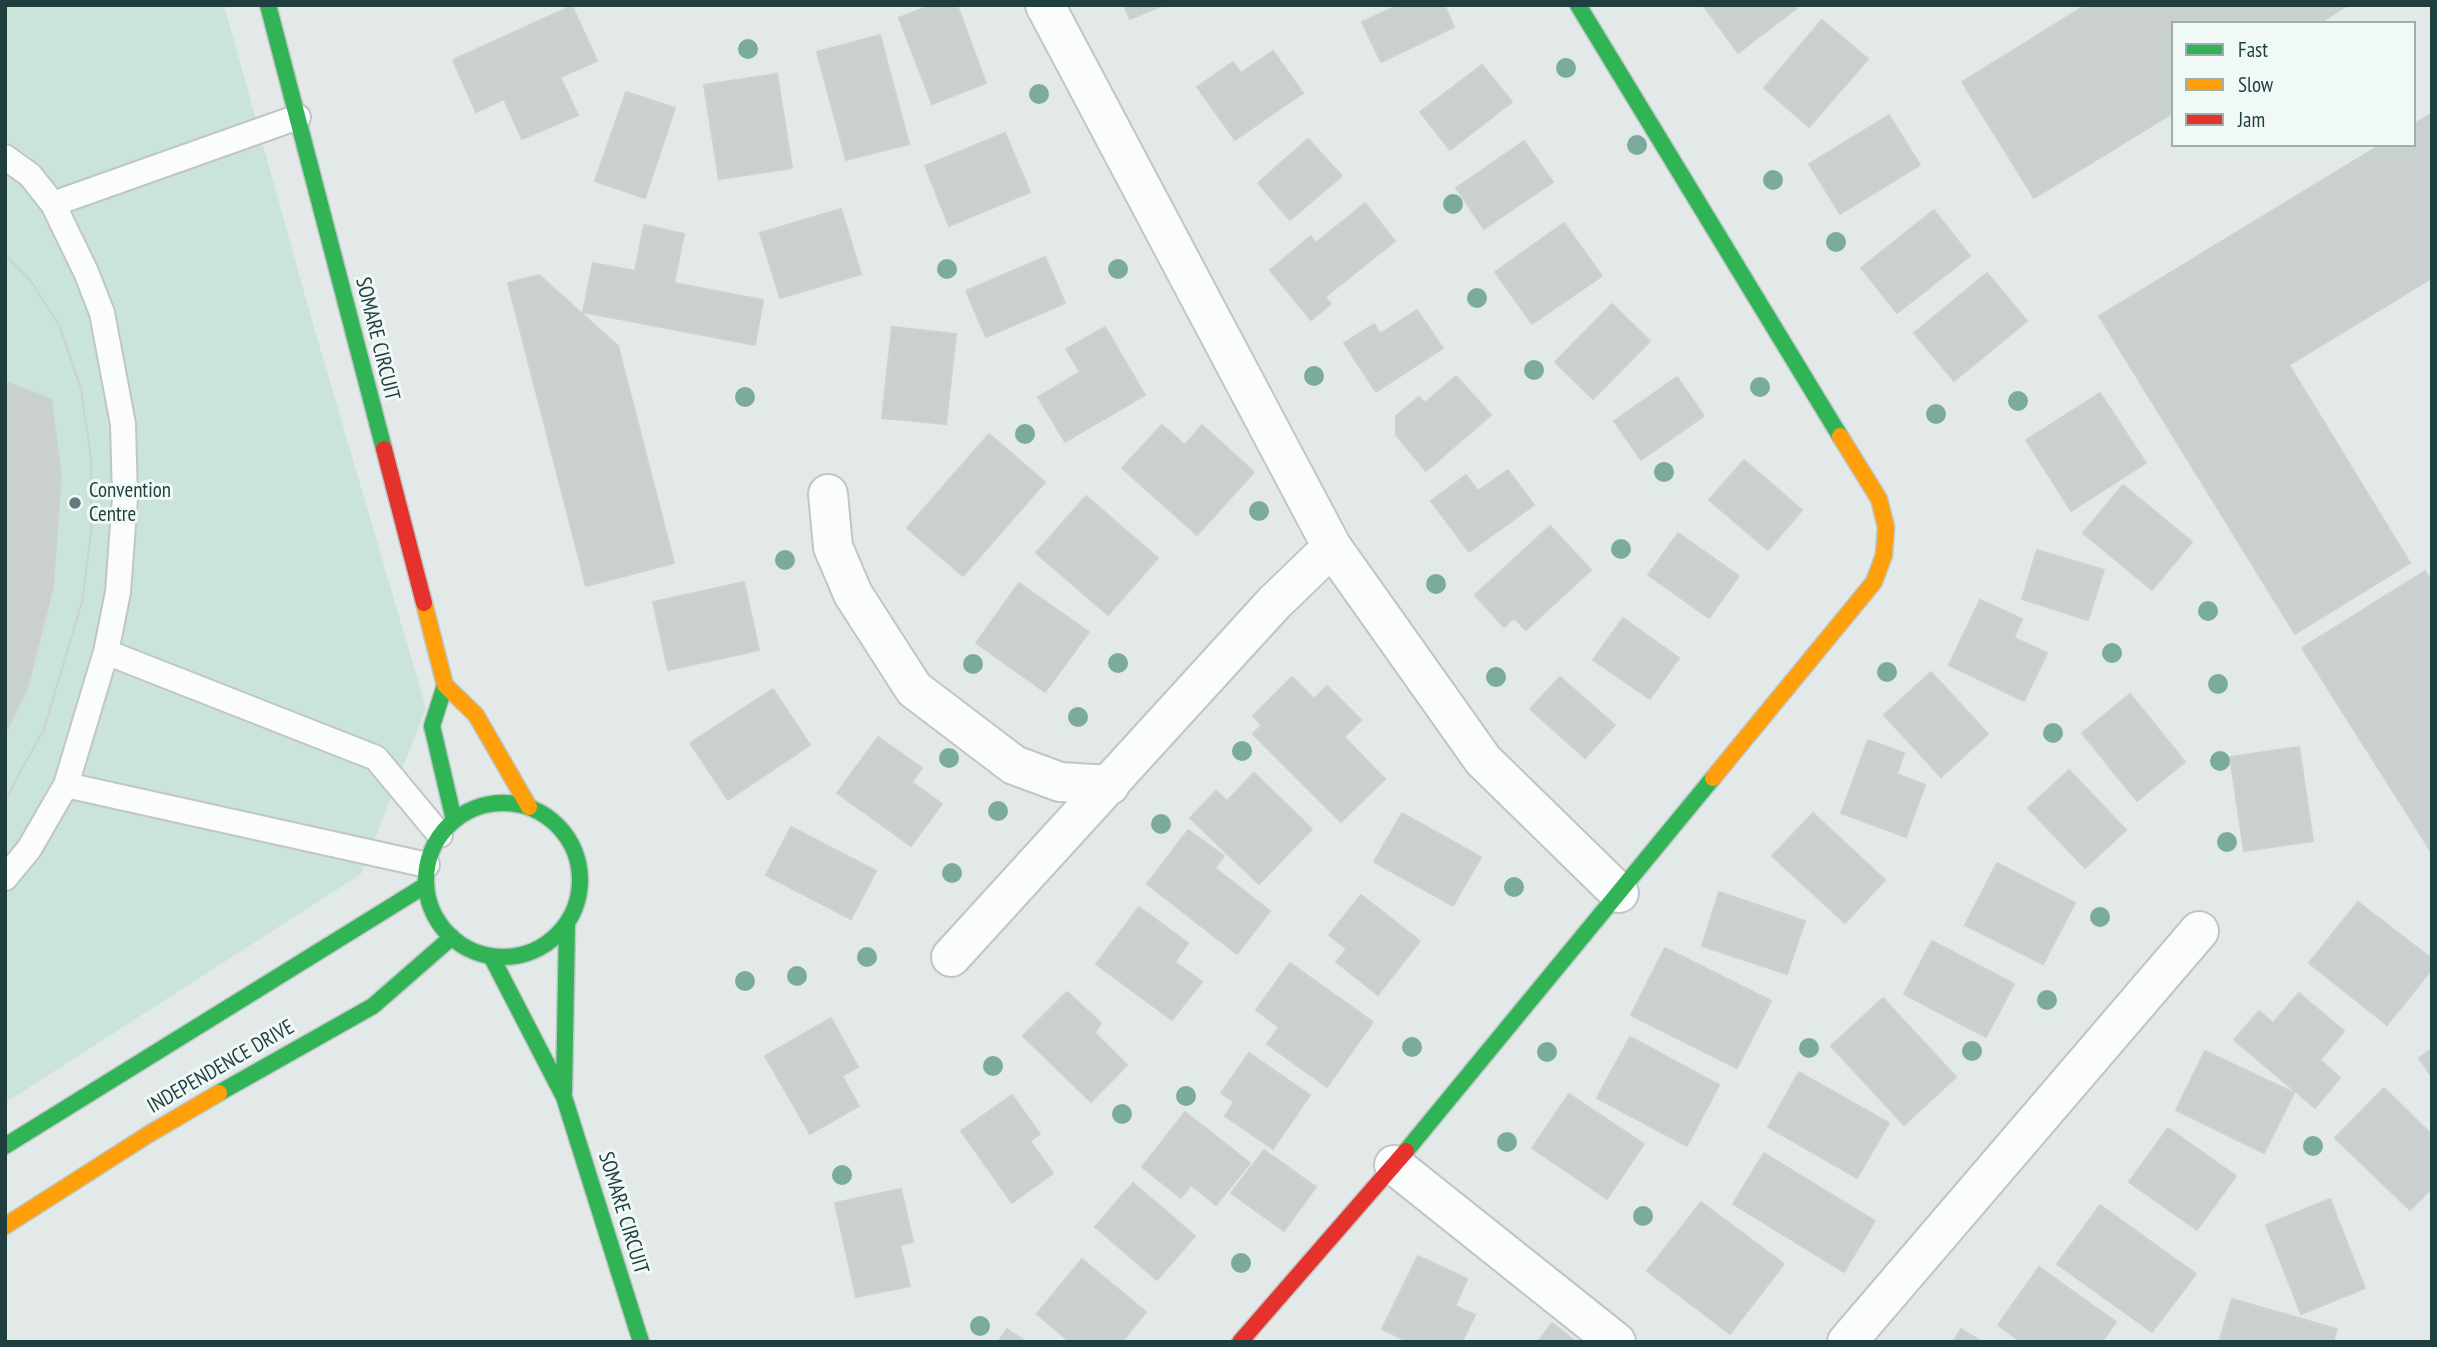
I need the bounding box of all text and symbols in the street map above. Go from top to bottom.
legend [2171,21,2416,147]
text: Fast [2238,36,2268,63]
text: Slow [2238,71,2273,98]
text: Jam [2238,106,2265,133]
street label: SOMARE CIRCUIT [350,275,404,403]
place label: Convention Centre [89,478,171,528]
marker: Convention Centre [67,495,83,511]
street label: INDEPENDENCE DRIVE [143,1015,299,1119]
street label: SOMARE CIRCUIT [593,1149,653,1277]

